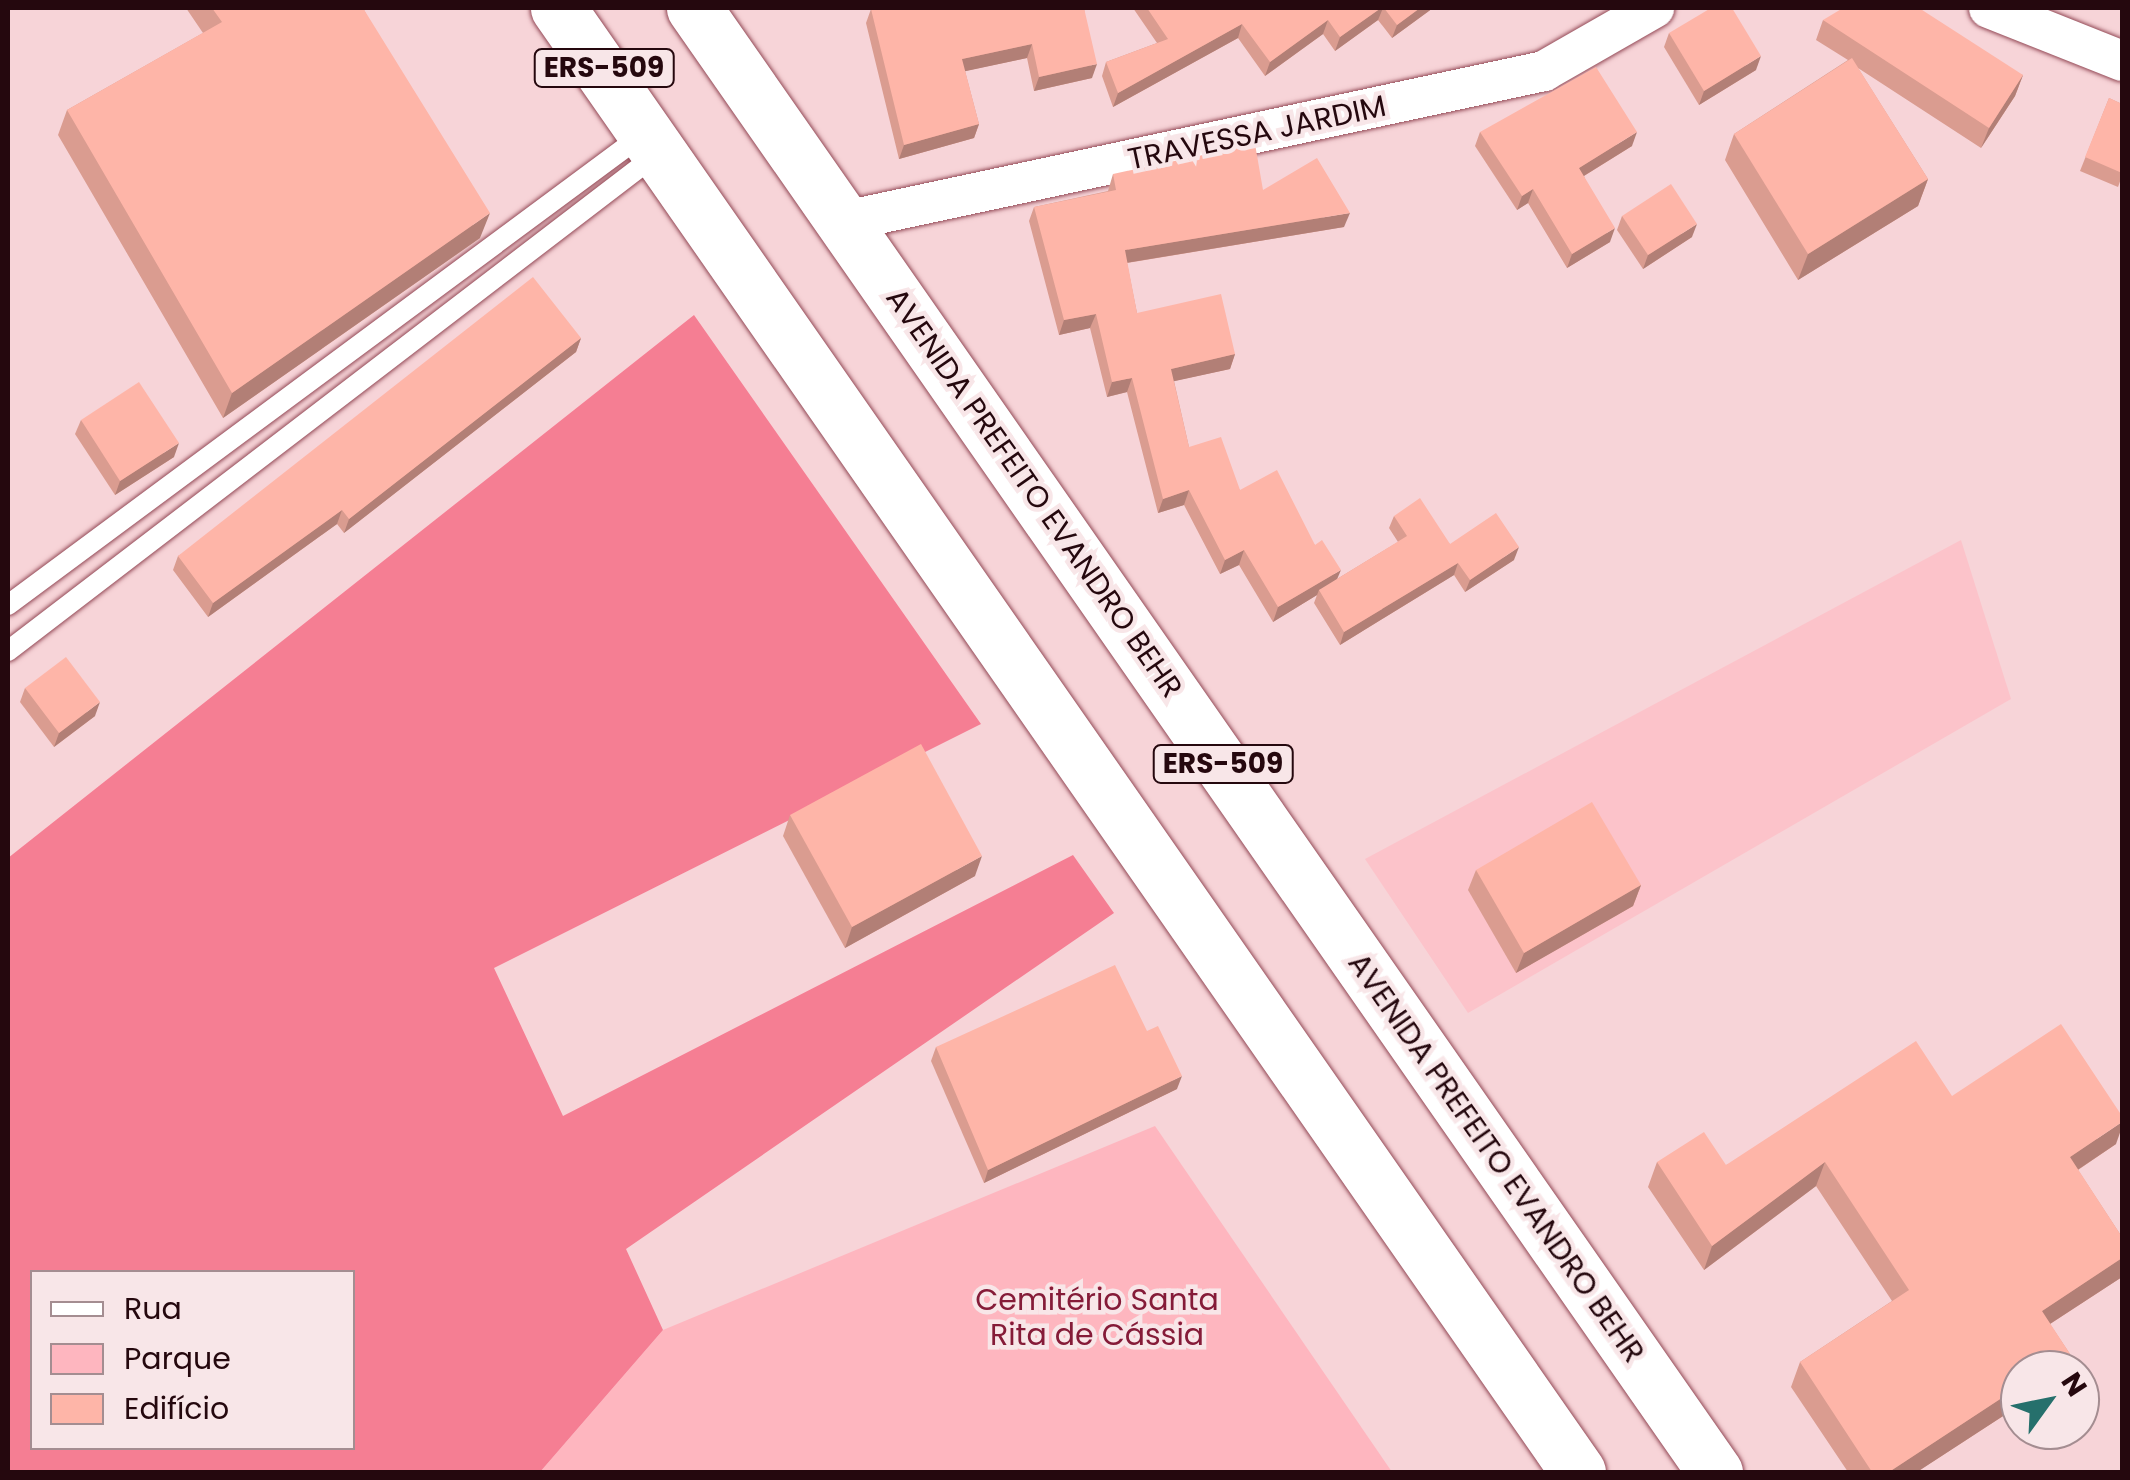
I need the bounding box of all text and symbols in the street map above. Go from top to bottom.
road number: ERS-509 [532,45,676,91]
street label: TRAVESSA JARDIM [1125,88,1389,178]
street label: AVENIDA PREFEITO EVANDRO BEHR [878,281,1190,705]
road number: ERS-509 [1150,741,1296,787]
street label: AVENIDA PREFEITO EVANDRO BEHR [1340,946,1652,1370]
legend [30,1270,355,1450]
park label: Cemitério Santa Rita de Cássia [975,1282,1219,1352]
text: Rua [124,1287,182,1330]
text: Parque [124,1337,231,1380]
north arrow [2000,1350,2100,1450]
text: N [2052,1365,2096,1404]
text: Edifício [124,1387,229,1430]

